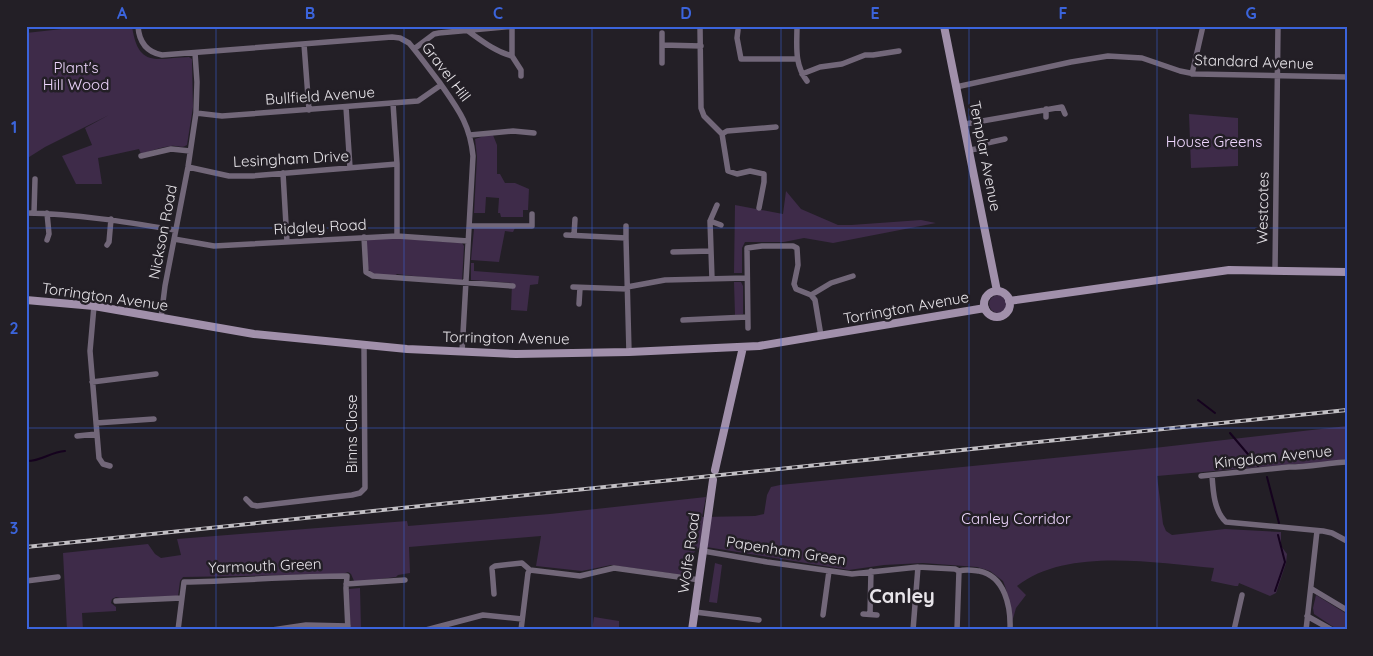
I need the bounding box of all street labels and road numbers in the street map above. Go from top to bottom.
street label: Gravel Hill [418,38,475,105]
street label: Standard Avenue [1194,50,1314,73]
street label: Bullfield Avenue [264,82,376,109]
street label: Templar Avenue [965,99,1006,213]
street label: Lesingham Drive [232,146,350,171]
street label: Westcotes [1252,172,1273,244]
street label: Nickson Road [144,183,181,281]
street label: Ridgley Road [273,215,367,238]
street label: Torrington Avenue [41,278,169,315]
street label: Torrington Avenue [842,287,970,328]
street label: Torrington Avenue [442,327,570,348]
street label: Binns Close [342,394,361,474]
street label: Kingdom Avenue [1213,441,1333,472]
street label: Wolfe Road [673,511,704,595]
street label: Papenham Green [725,532,847,569]
street label: Yarmouth Green [208,554,322,577]

